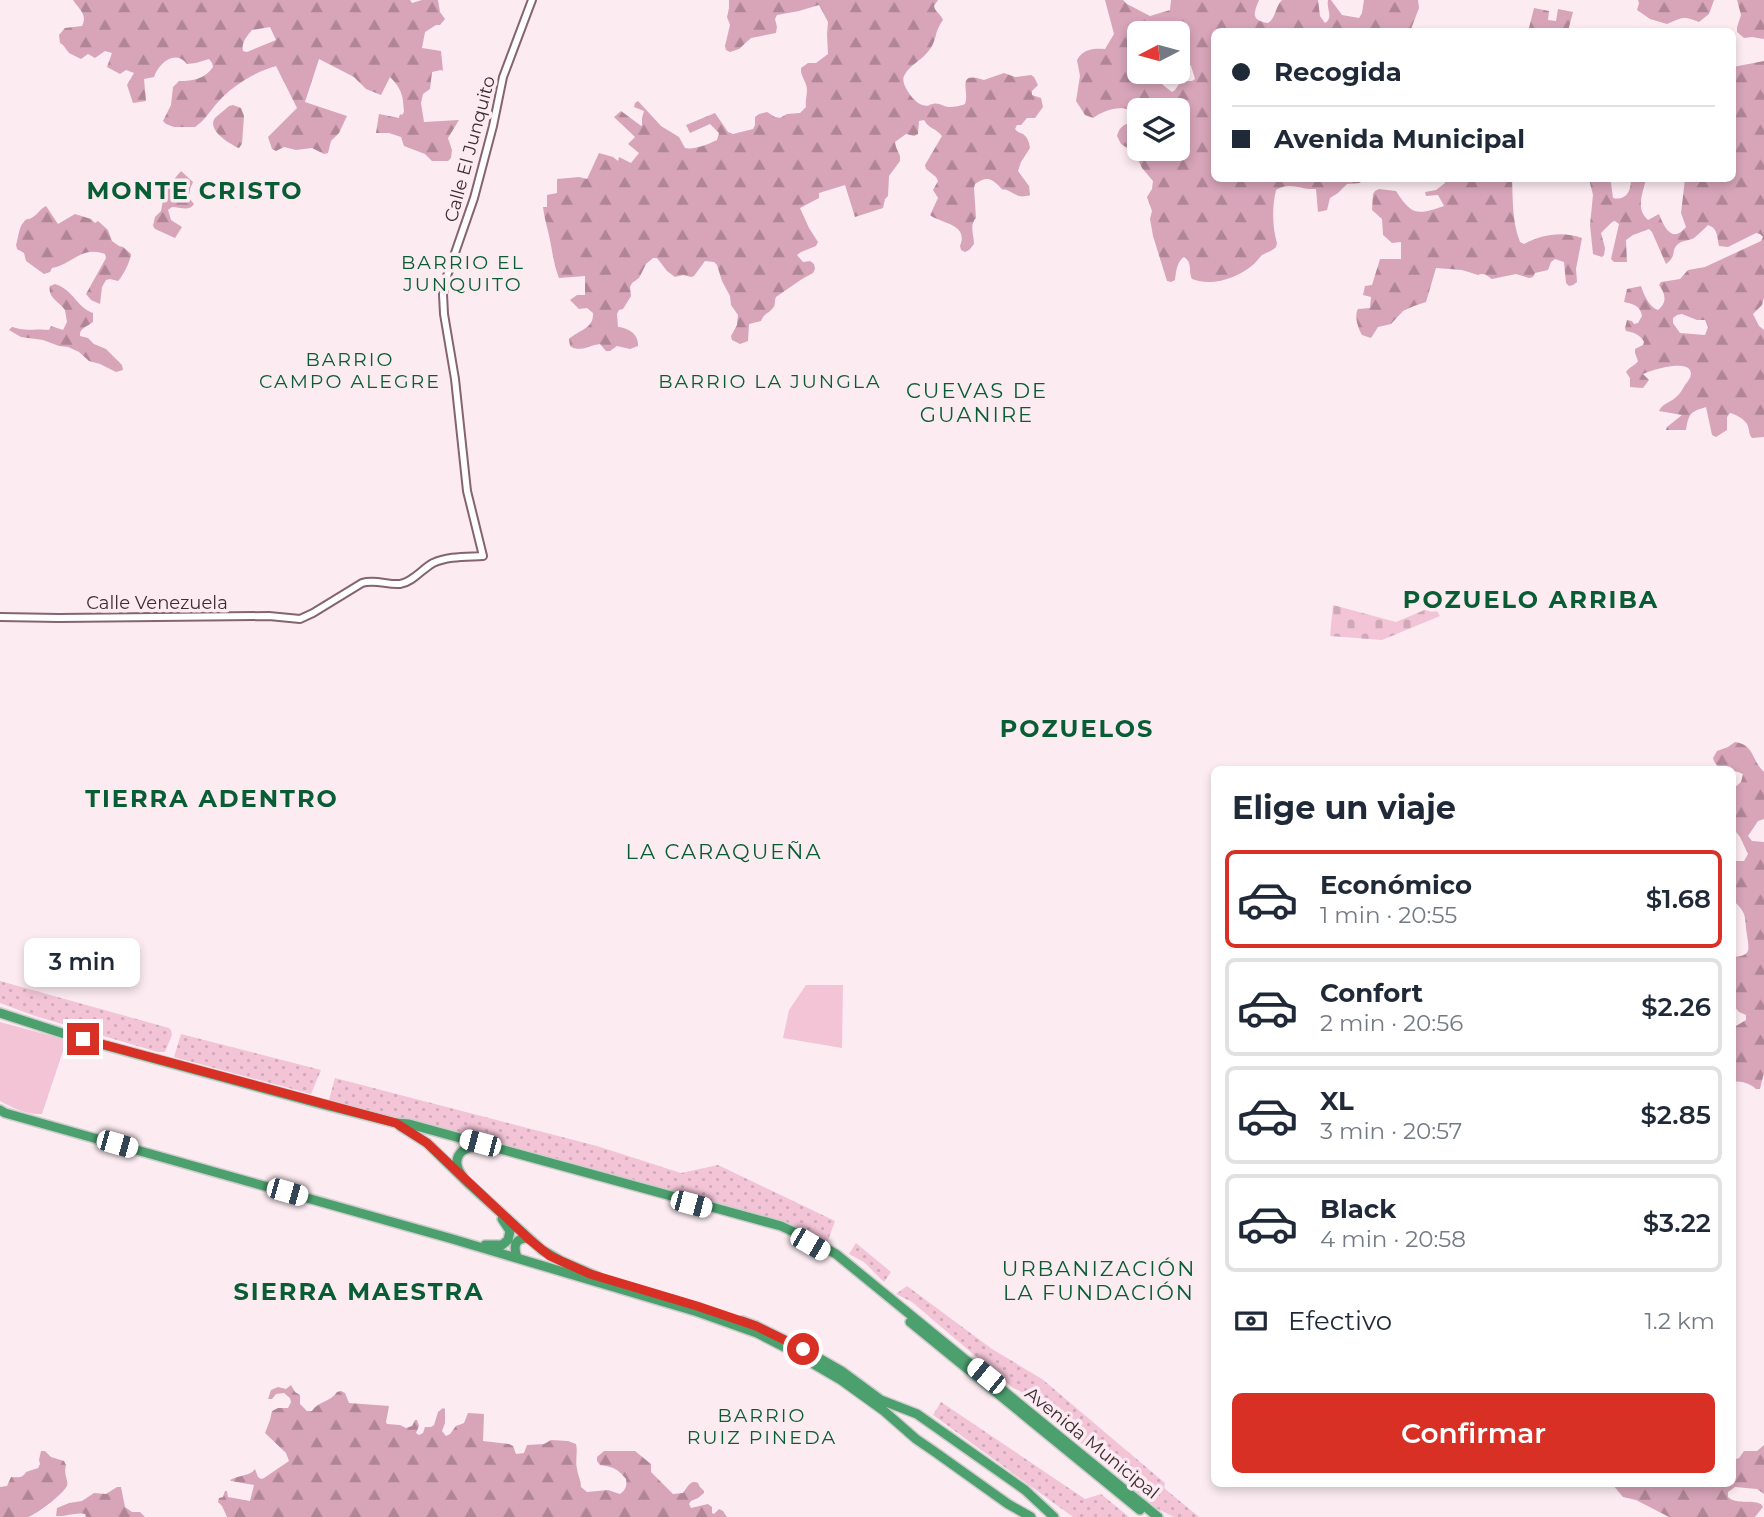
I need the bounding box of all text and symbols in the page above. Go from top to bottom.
north arrow [1127,21,1190,84]
map controls [1127,21,1190,161]
text: Recogida [1274,56,1402,88]
street label: Calle El Junquito [440,73,500,225]
button: layers [1127,98,1190,161]
text: Avenida Municipal [1274,123,1525,155]
district label: MONTE CRISTO [86,176,304,205]
district label: BARRIO EL JUNQUITO [401,251,525,296]
district label: BARRIO CAMPO ALEGRE [259,348,441,393]
district label: BARRIO LA JUNGLA [658,370,882,393]
district label: CUEVAS DE GUANIRE [906,378,1048,427]
district label: POZUELO ARRIBA [1403,585,1659,614]
street label: Calle Venezuela [86,592,228,614]
district label: POZUELOS [1000,714,1154,743]
district label: TIERRA ADENTRO [85,784,339,813]
text: Elige un viaje [1232,788,1456,827]
district label: LA CARAQUEÑA [626,839,822,864]
icon: car [1236,868,1299,931]
text: Económico [1320,869,1472,901]
text: $1.68 [1646,883,1711,915]
text: 1 min · 20:55 [1320,901,1457,929]
callout: 3 min [25,937,141,986]
text: 3 min [49,948,115,976]
icon: car [1236,976,1299,1039]
text: Confort [1320,977,1423,1009]
text: $2.26 [1641,991,1711,1023]
text: 2 min · 20:56 [1320,1009,1463,1037]
route end [67,1023,99,1055]
icon: car [1236,1084,1299,1147]
text: XL [1320,1085,1354,1117]
text: $2.85 [1641,1099,1711,1131]
text: 3 min · 20:57 [1320,1117,1462,1145]
car [457,1127,504,1159]
car [94,1128,141,1160]
car [264,1176,311,1208]
car [668,1188,715,1220]
icon: car [1236,1192,1299,1255]
text: Black [1320,1193,1396,1225]
text: $3.22 [1643,1207,1711,1239]
car [787,1224,834,1264]
text: 4 min · 20:58 [1320,1225,1466,1253]
district label: URBANIZACIÓN LA FUNDACIÓN [1002,1256,1196,1305]
district label: SIERRA MAESTRA [233,1277,485,1306]
icon: cash [1232,1302,1270,1340]
text: Efectivo [1288,1305,1392,1337]
text: 1.2 km [1645,1307,1715,1335]
route start [787,1333,819,1365]
car [964,1355,1009,1397]
street label: Avenida Municipal [1021,1382,1163,1504]
button: Confirmar [1232,1393,1715,1473]
district label: BARRIO RUIZ PINEDA [687,1404,837,1449]

